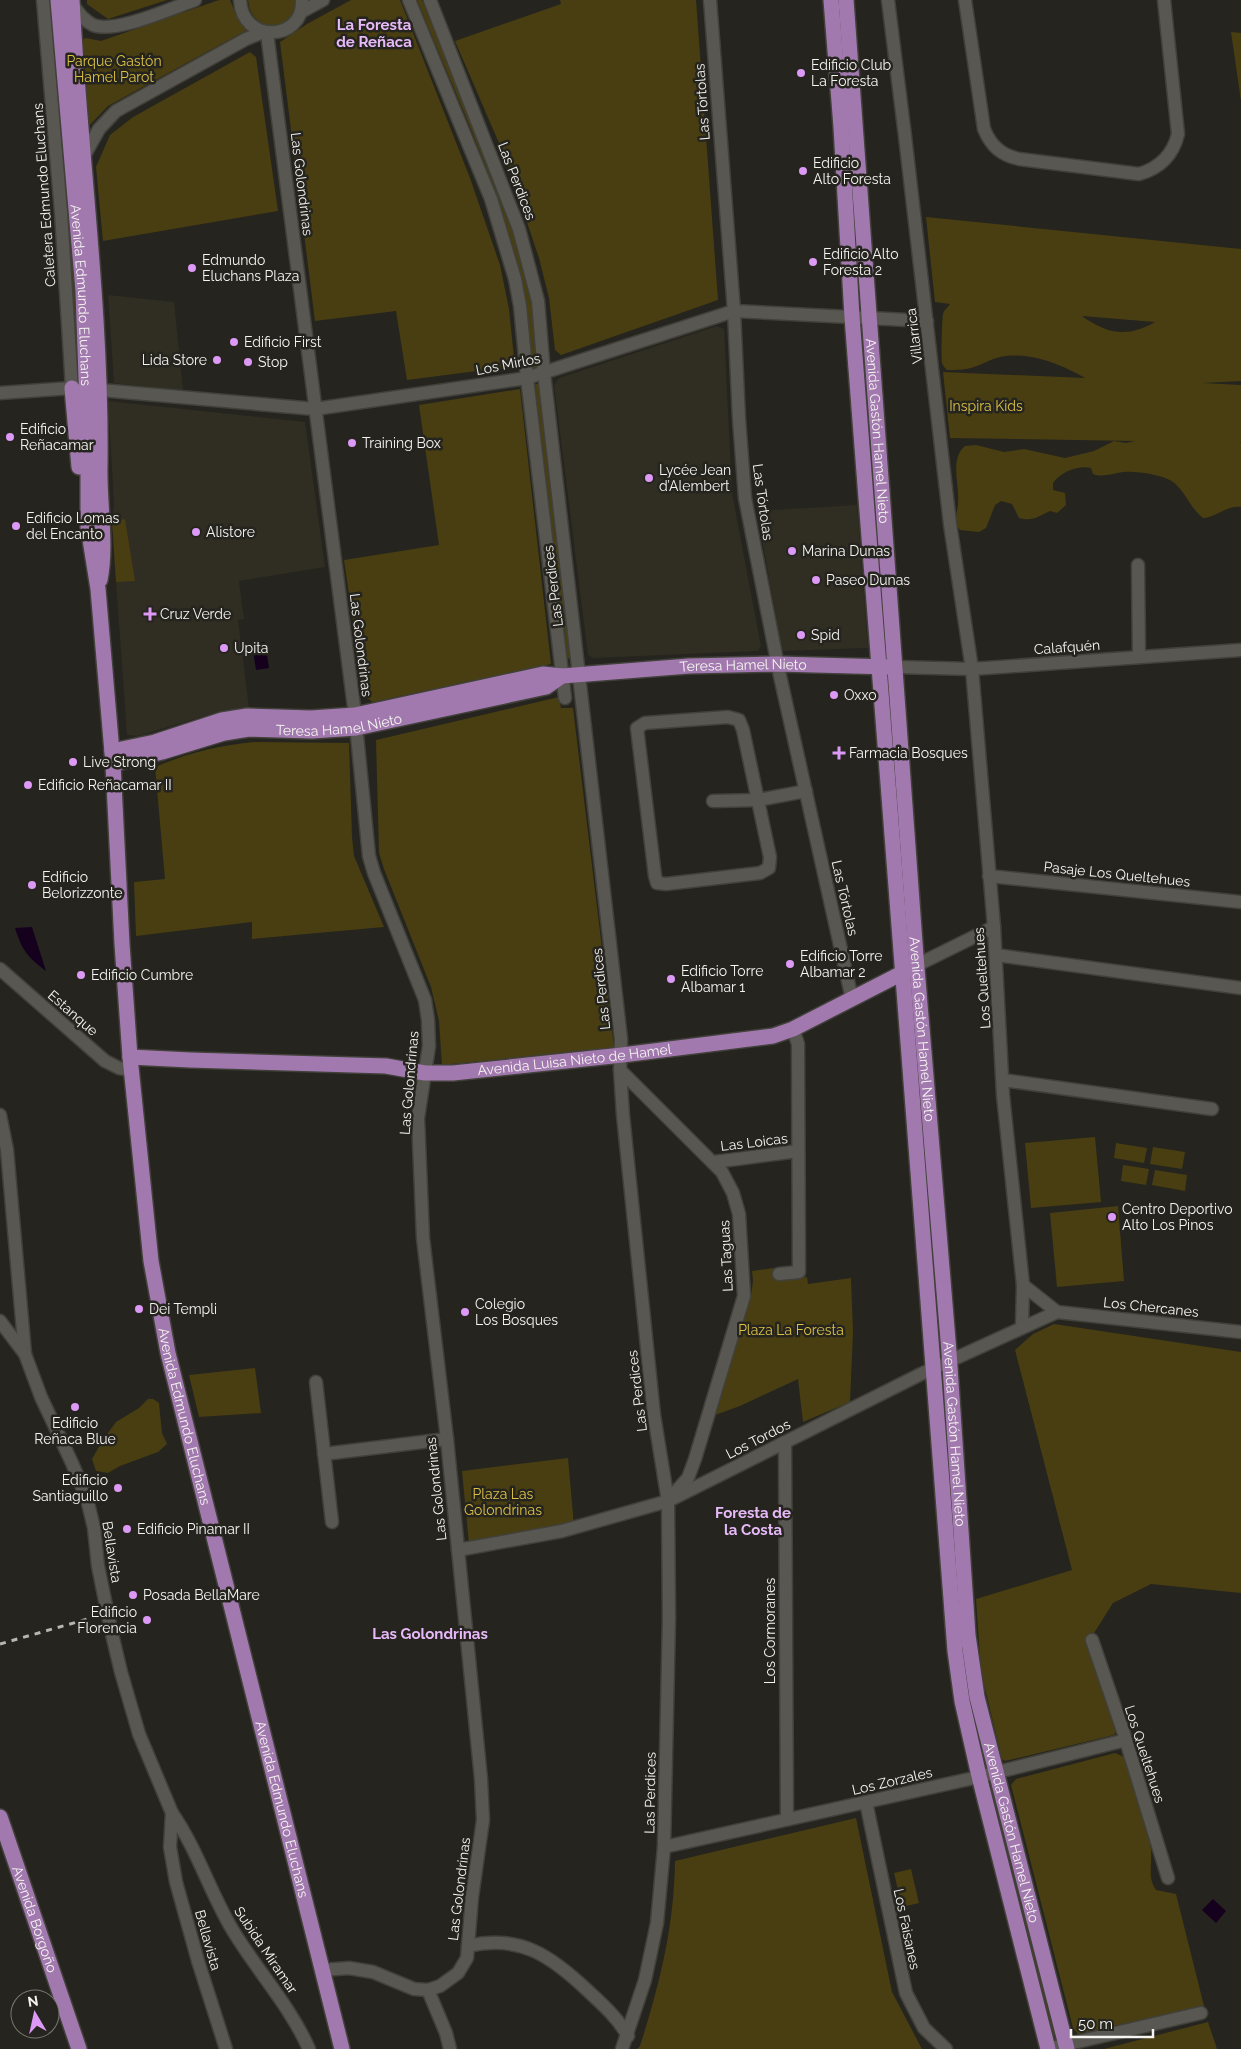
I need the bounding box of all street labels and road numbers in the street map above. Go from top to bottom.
street label: Las Tórtolas [691,63,713,141]
street label: Caletera Edmundo Eluchans [30,102,58,287]
street label: Las Golondrinas [288,131,316,237]
street label: Las Perdices [495,140,539,222]
street label: Avenida Edmundo Eluchans [68,204,94,386]
street label: Villarrica [903,307,925,365]
street label: Avenida Gastón Hamel Nieto [863,338,892,524]
street label: Los Mirlos [474,350,542,378]
street label: Las Tórtolas [750,463,776,541]
street label: Las Perdices [540,544,566,628]
street label: Las Golondrinas [347,592,375,698]
street label: Calafquén [1033,637,1101,657]
street label: Teresa Hamel Nieto [679,656,807,675]
street label: Teresa Hamel Nieto [276,710,403,739]
street label: Pasaje Los Queltehues [1043,858,1191,890]
street label: Las Tórtolas [829,859,862,938]
street label: Los Queltehues [970,926,994,1029]
street label: Avenida Gastón Hamel Nieto [907,936,938,1122]
street label: Las Perdices [589,947,613,1031]
street label: Estanque [45,987,101,1039]
street label: Las Golondrinas [396,1030,422,1136]
street label: Avenida Luisa Nieto de Hamel [477,1041,673,1078]
street label: Las Loicas [719,1130,789,1154]
street label: Las Taguas [716,1220,736,1292]
street label: Los Chercanes [1103,1294,1200,1320]
street label: Avenida Edmundo Eluchans [155,1326,214,1507]
street label: Avenida Gastón Hamel Nieto [940,1341,969,1527]
street label: Las Perdices [624,1349,650,1433]
street label: Los Tordos [723,1416,793,1462]
street label: Las Golondrinas [423,1436,449,1542]
street label: Bellavista [99,1520,125,1584]
street label: Los Cormoranes [762,1578,778,1684]
street label: Los Queltehues [1122,1703,1168,1805]
street label: Avenida Edmundo Eluchans [252,1719,312,1900]
street label: Avenida Gastón Hamel Nieto [981,1741,1042,1924]
street label: Las Perdices [641,1752,659,1834]
street label: Los Zorzales [850,1764,934,1798]
street label: Las Golondrinas [445,1836,473,1942]
street label: Avenida Borgoño [9,1864,60,1975]
street label: Los Faisanes [891,1887,923,1971]
street label: Subida Miramar [231,1903,301,1997]
street label: Bellavista [192,1908,224,1972]

